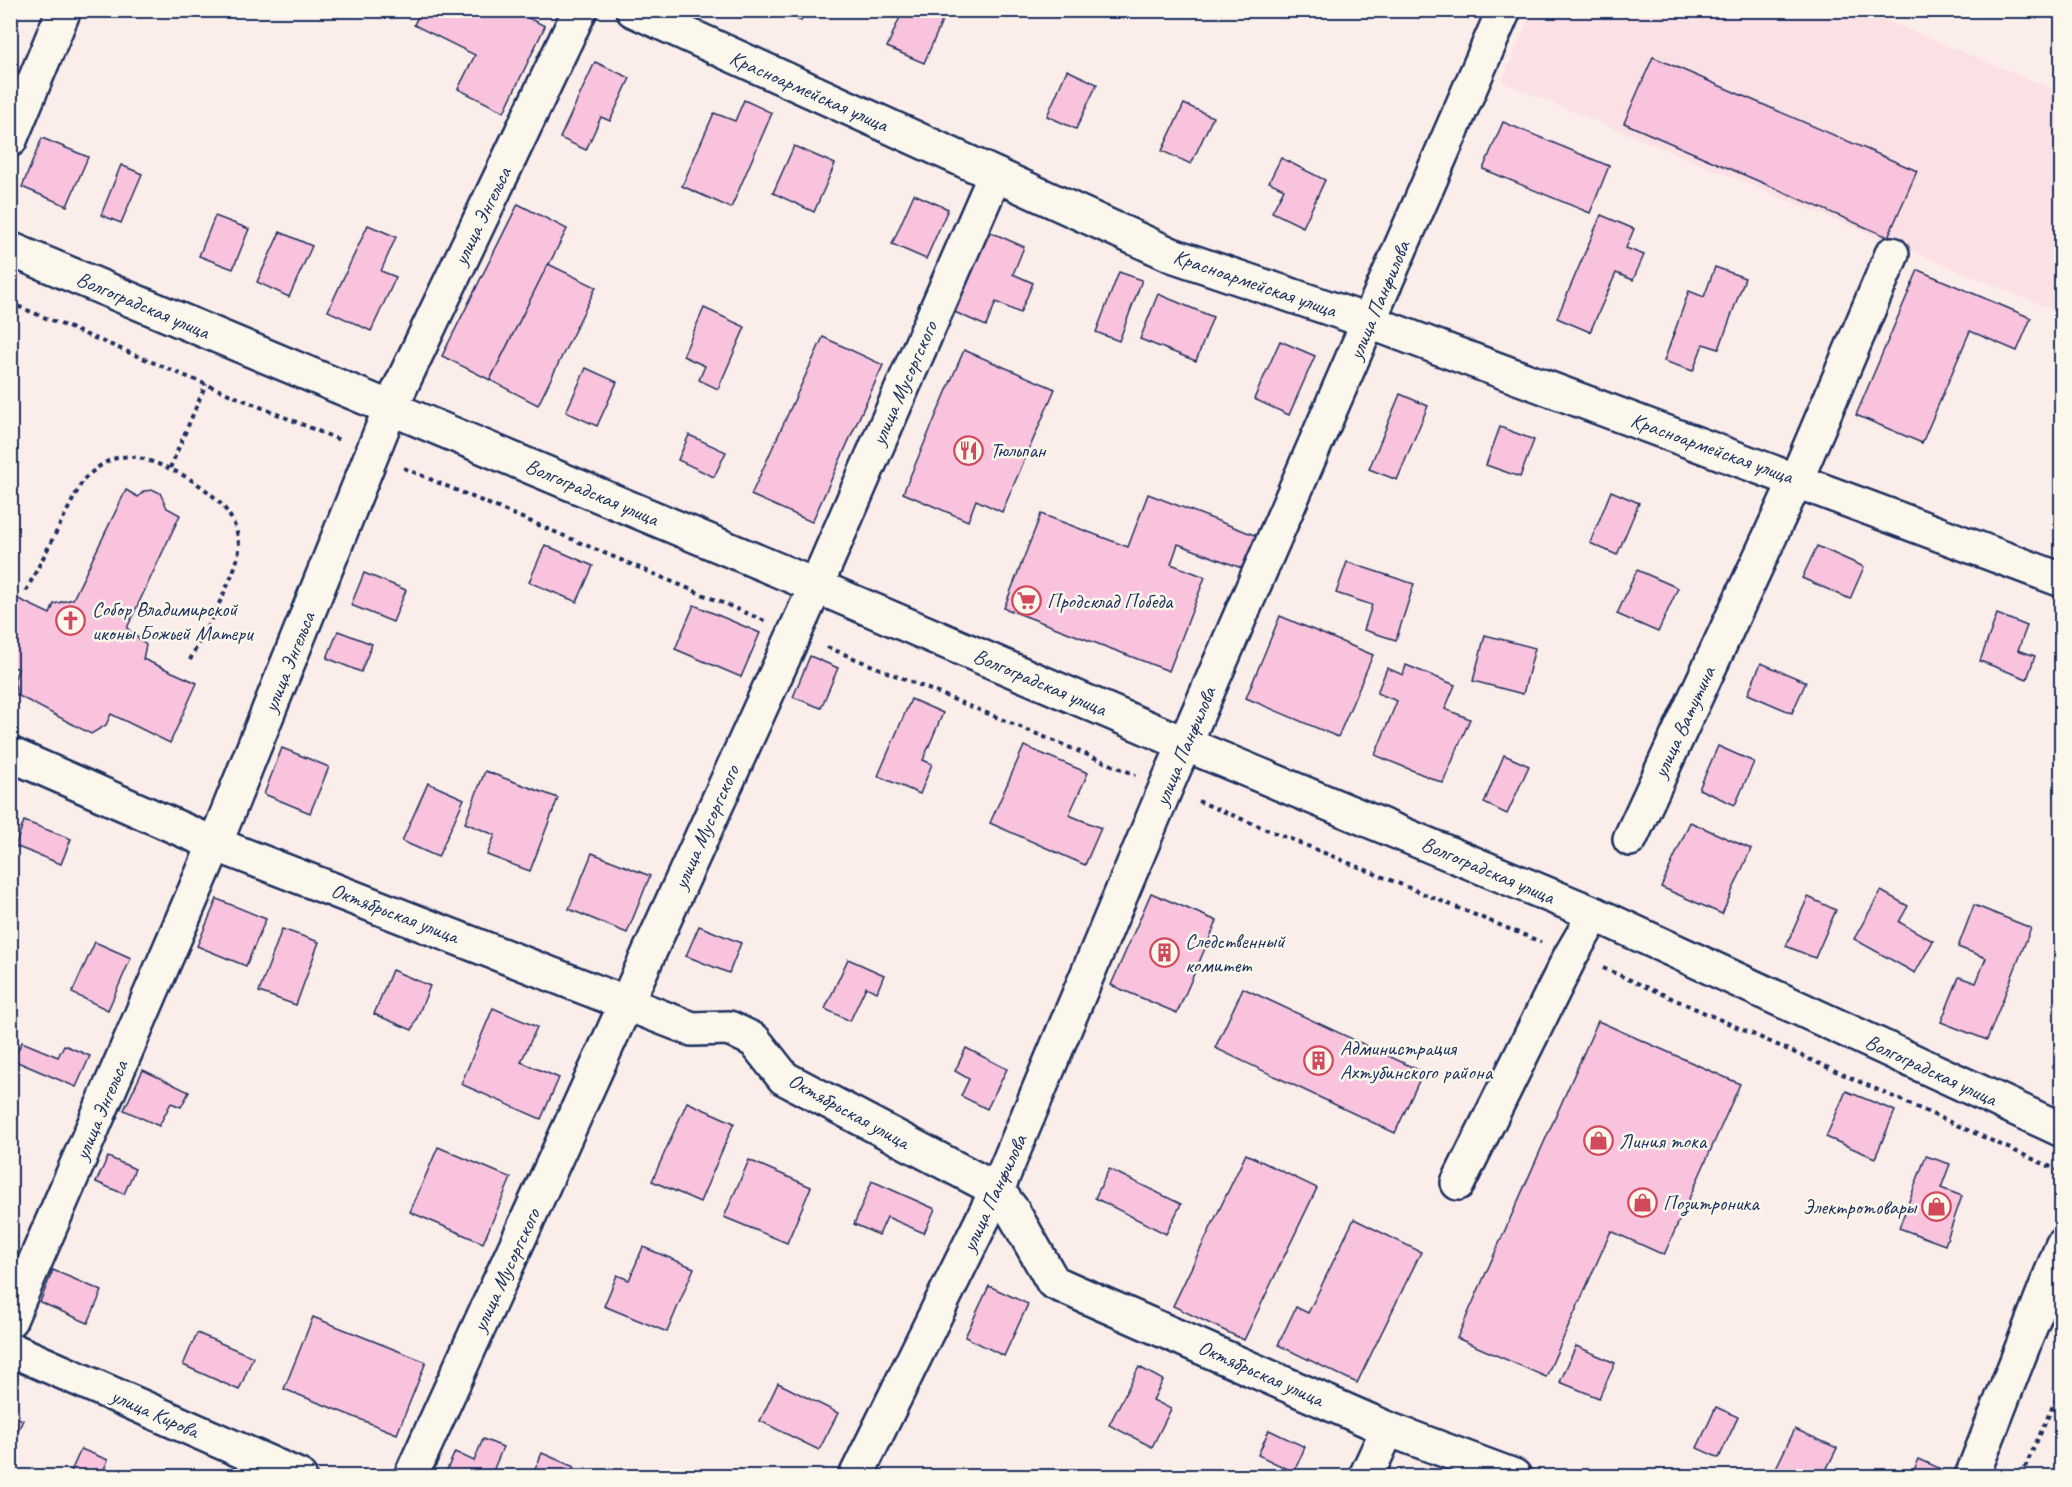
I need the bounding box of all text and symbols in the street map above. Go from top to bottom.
street label: Красноармейская улица [726,44,894,138]
street label: улица Энгельса [446,161,518,271]
street label: улица Панфилова [1342,235,1416,365]
street label: Красноармейская улица [1170,243,1341,324]
street label: Волгоградская улица [73,265,215,345]
street label: улица Мусоргского [864,316,944,451]
street label: Красноармейская улица [1628,407,1798,490]
restaurant icon: Тюльпан [953,434,985,466]
place label: Тюльпан [990,437,1047,463]
street label: Волгоградская улица [522,452,664,532]
supermarket icon: Продсклад Победа [1010,585,1042,617]
place label: Продсклад Победа [1047,588,1174,614]
place label: Собор Владимирской иконы Божьей Матери [92,596,255,646]
church icon: Собор Владимирской иконы Божьей Матери [55,605,87,637]
street label: улица Энгельса [256,607,321,718]
street label: Волгоградская улица [970,642,1112,722]
street label: улица Ватутина [1646,660,1722,784]
street label: улица Панфилова [1148,681,1222,811]
street label: улица Мусоргского [666,760,746,895]
street label: Волгоградская улица [1418,830,1560,910]
street label: Октябрьская улица [328,877,465,950]
place label: Следственный комитет [1185,928,1286,978]
building icon: Следственный комитет [1148,937,1180,969]
street label: Волгоградская улица [1861,1028,2002,1112]
place label: Администрация Ахтубинского района [1340,1035,1494,1085]
building icon: Администрация Ахтубинского района [1303,1044,1335,1076]
street label: улица Энгельса [68,1055,134,1166]
street label: Октябрьская улица [784,1067,916,1156]
shop icon: Линия тока [1582,1125,1614,1157]
place label: Линия тока [1619,1128,1708,1154]
street label: улица Панфилова [955,1129,1033,1258]
shop icon: Позитроника [1626,1187,1658,1219]
place label: Позитроника [1663,1190,1760,1217]
shop icon: Электротовары [1921,1191,1953,1223]
place label: Электротовары [1803,1194,1918,1220]
street label: улица Мусоргского [465,1203,547,1338]
street label: Октябрьская улица [1194,1334,1330,1413]
street label: улица Кирова [106,1381,205,1445]

